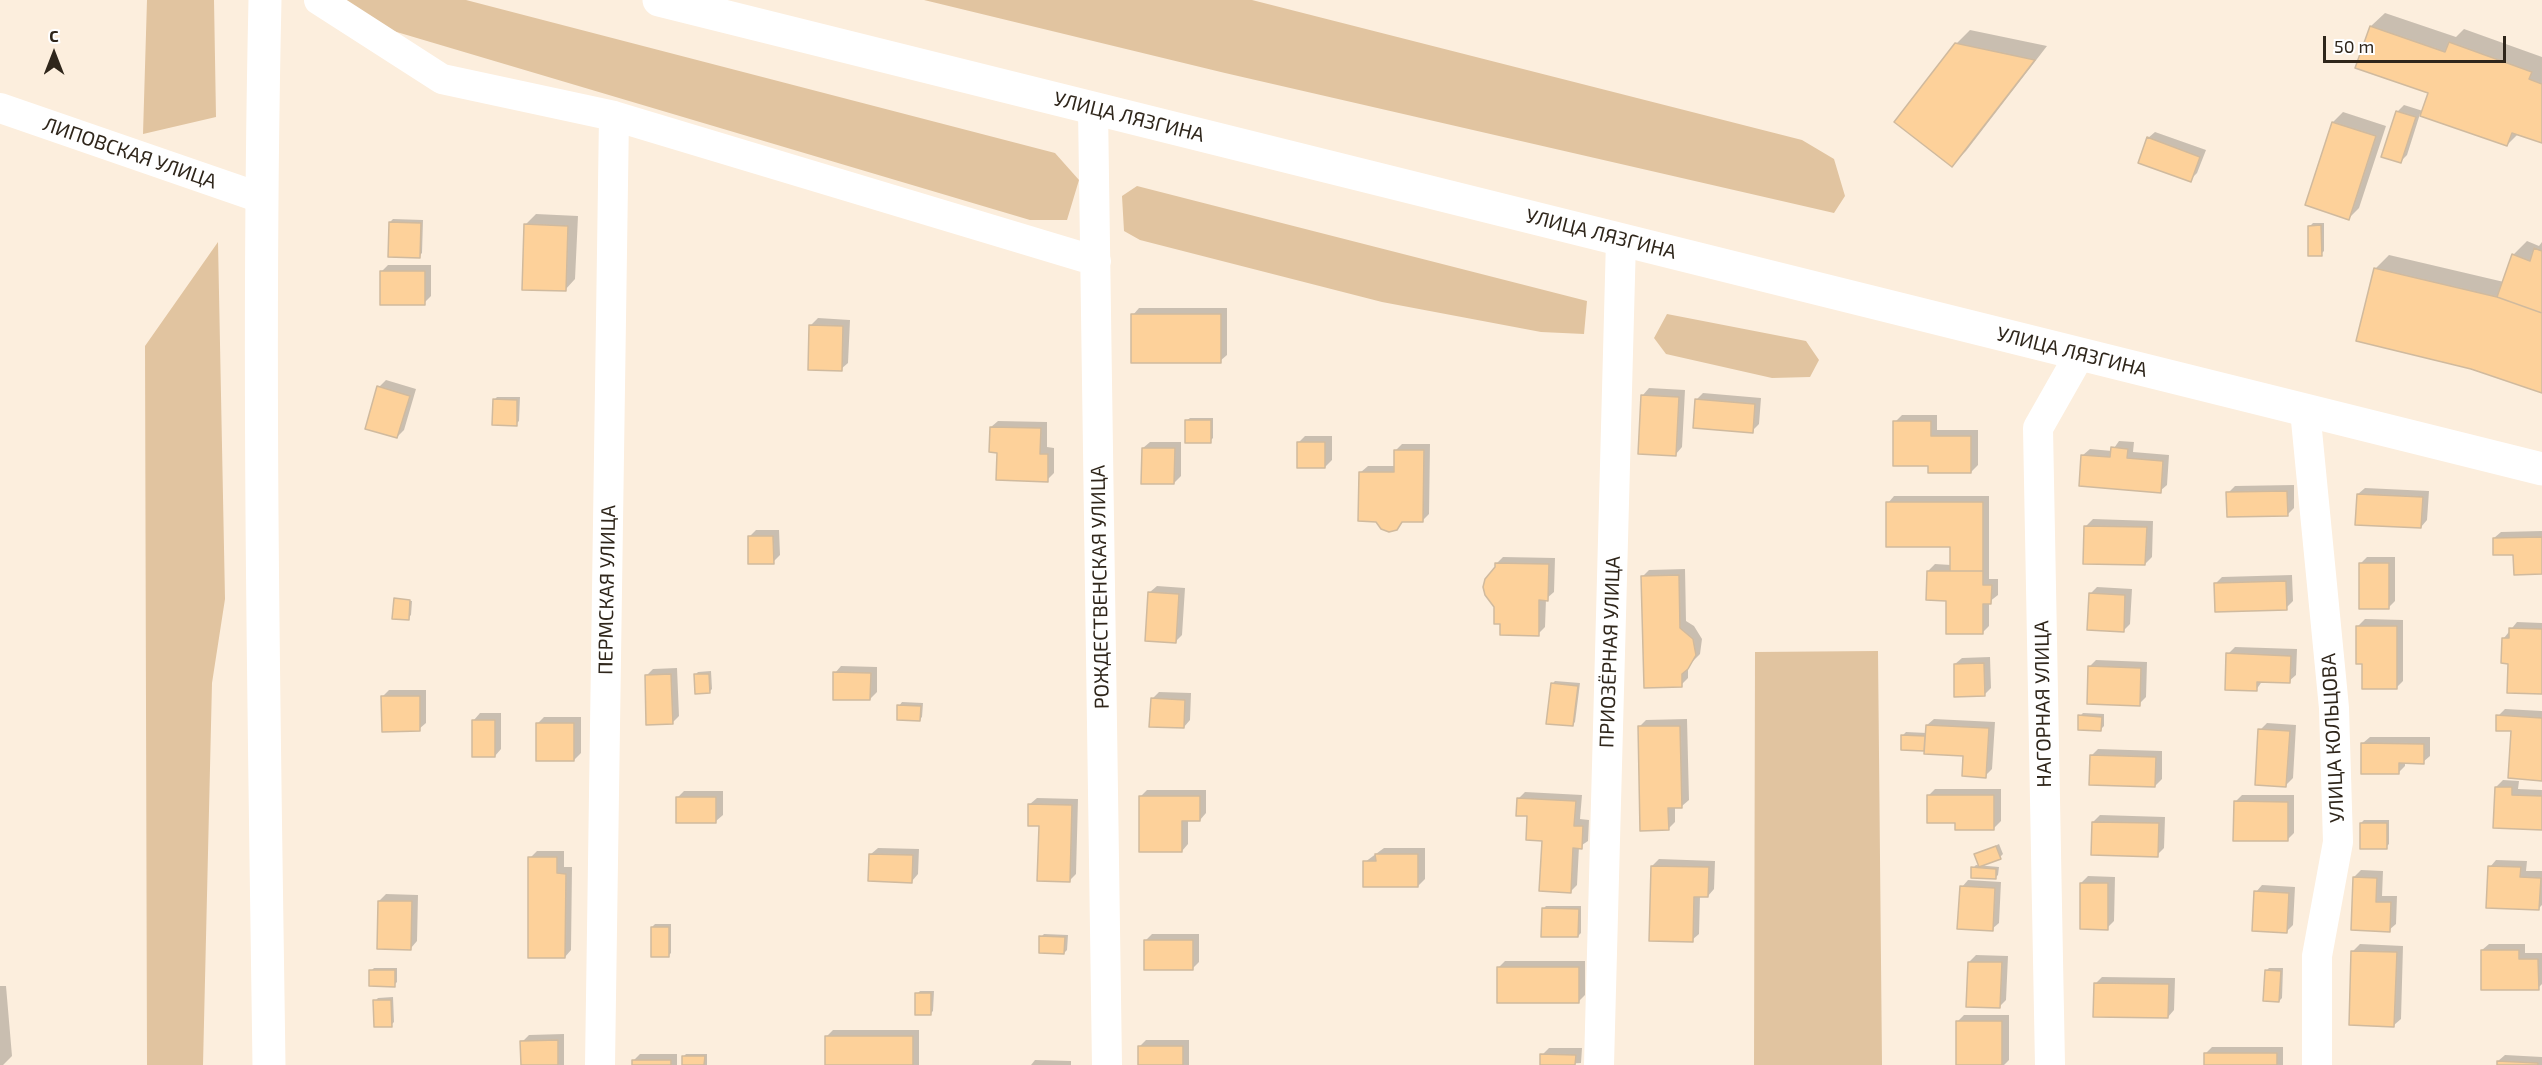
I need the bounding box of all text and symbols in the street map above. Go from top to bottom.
north arrow [24,24,84,84]
scale bar [2326,24,2509,62]
text: С [49,26,59,45]
text: 50 m [2334,35,2374,57]
street label: УЛИЦА ЛЯЗГИНА [1051,87,1207,147]
street label: ЛИПОВСКАЯ УЛИЦА [40,112,220,194]
street label: УЛИЦА ЛЯЗГИНА [1523,204,1679,264]
street label: УЛИЦА ЛЯЗГИНА [1994,322,2150,382]
street label: РОЖДЕСТВЕНСКАЯ УЛИЦА [1086,465,1114,709]
street label: ПЕРМСКАЯ УЛИЦА [594,505,620,675]
street label: ПРИОЗЁРНАЯ УЛИЦА [1595,556,1625,748]
street label: НАГОРНАЯ УЛИЦА [2030,620,2056,788]
street label: УЛИЦА КОЛЬЦОВА [2317,653,2349,823]

